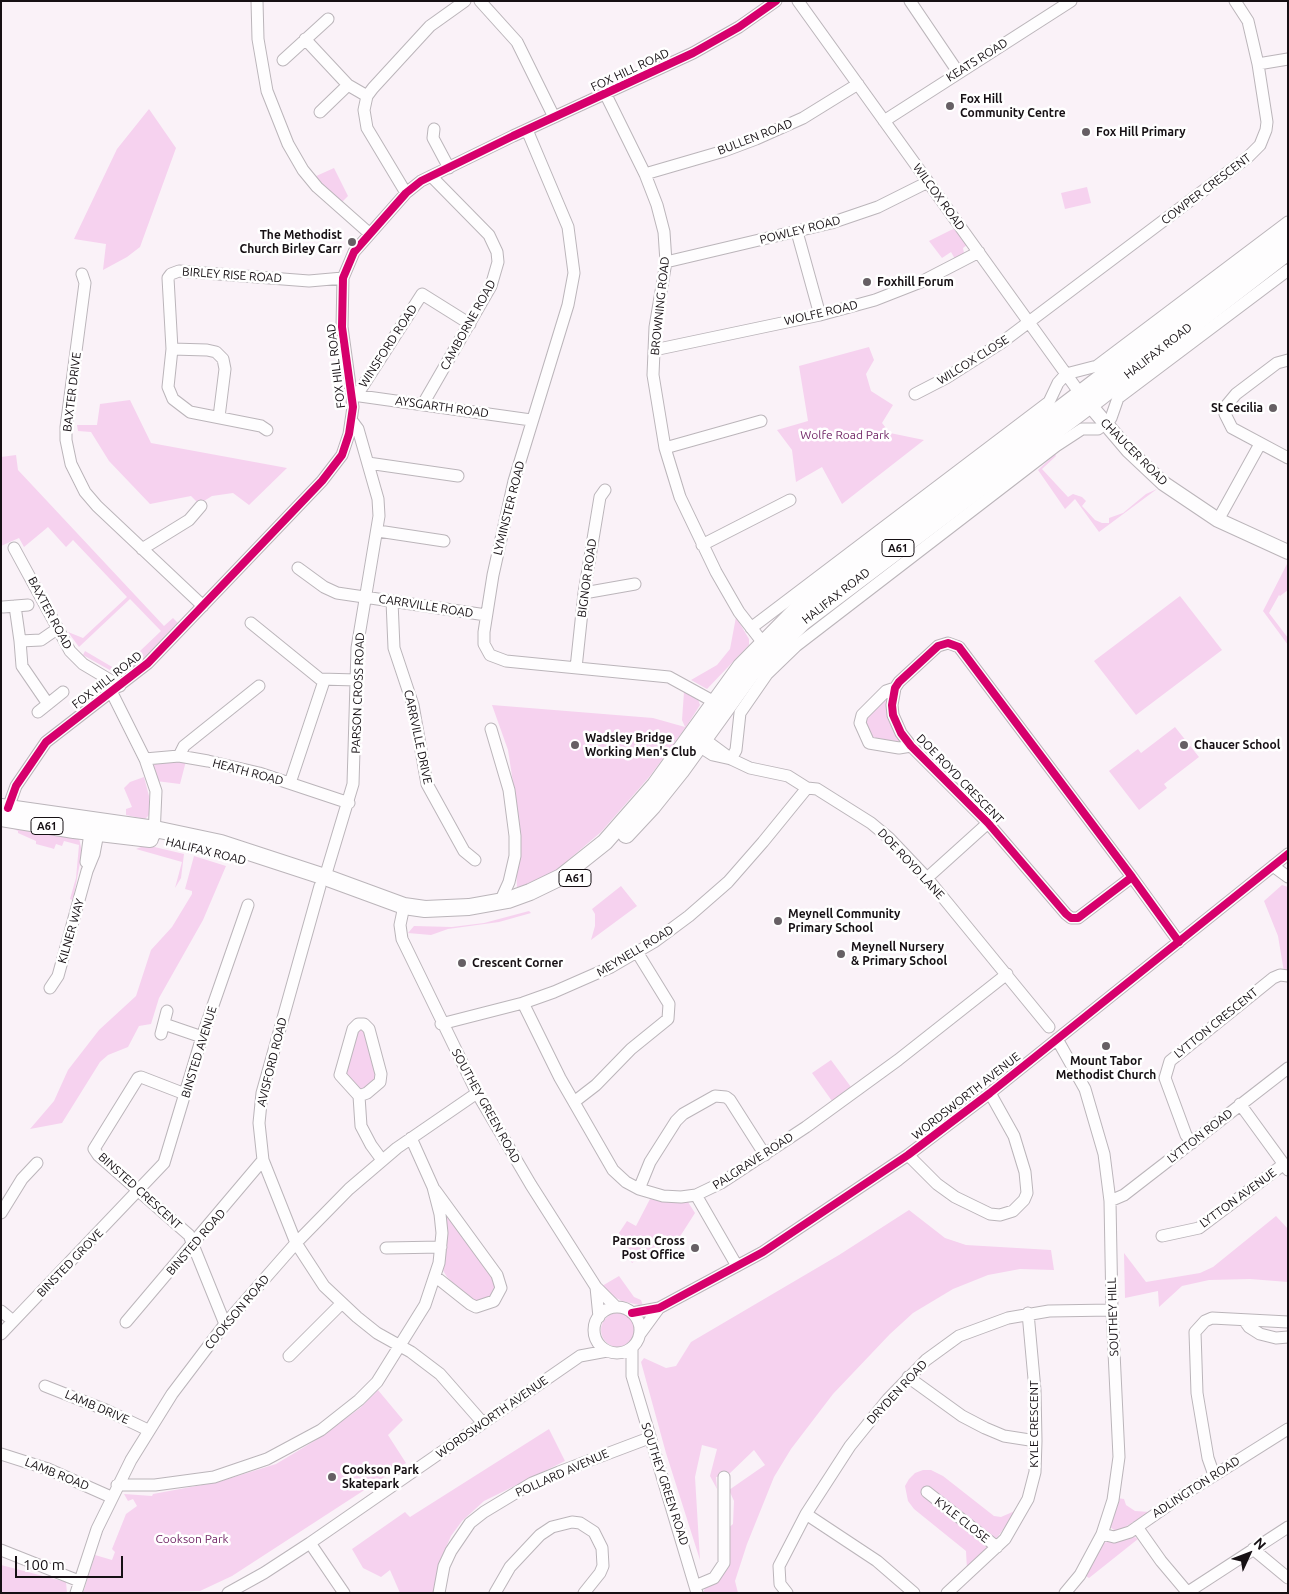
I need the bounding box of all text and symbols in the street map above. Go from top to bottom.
street label: KEATS ROAD [944,35,1010,85]
street label: FOX HILL ROAD [588,46,672,94]
place label: Fox Hill Community Centre [960,92,1066,120]
marker: Fox Hill Community Centre [944,100,956,112]
street label: BULLEN ROAD [716,116,794,158]
place label: Fox Hill Primary [1096,125,1186,139]
marker: Fox Hill Primary [1080,126,1092,138]
street label: COWPER CRESCENT [1158,150,1254,228]
street label: WILCOX ROAD [910,161,968,233]
street label: POWLEY ROAD [758,213,842,247]
place label: The Methodist Church Birley Carr [240,228,342,256]
marker: The Methodist Church Birley Carr [346,236,358,248]
street label: BROWNING ROAD [648,256,672,356]
street label: BIRLEY RISE ROAD [182,264,282,286]
place label: Foxhill Forum [877,275,954,289]
marker: Foxhill Forum [861,276,873,288]
street label: CAMBORNE ROAD [437,277,499,373]
street label: WOLFE ROAD [783,298,859,328]
street label: WINSFORD ROAD [356,302,420,390]
street label: HALIFAX ROAD [1121,320,1195,382]
street label: FOX HILL ROAD [324,323,348,409]
street label: WILCOX CLOSE [935,332,1011,388]
street label: BAXTER DRIVE [60,351,84,433]
street label: AYSGARTH ROAD [394,393,490,421]
place label: St Cecilia [1211,401,1263,415]
marker: St Cecilia [1267,402,1279,414]
street label: CHAUCER ROAD [1097,415,1171,489]
park label: Wolfe Road Park [800,428,890,442]
street label: LYMINSTER ROAD [490,459,528,557]
street label: BIGNOR ROAD [574,538,600,618]
road number: A61 [882,540,914,556]
street label: HALIFAX ROAD [799,565,873,627]
street label: BAXTER ROAD [25,574,75,652]
street label: CARRVILLE ROAD [378,591,474,621]
street label: PARSON CROSS ROAD [349,632,367,754]
street label: FOX HILL ROAD [69,648,145,712]
street label: CARRVILLE DRIVE [401,688,435,786]
place label: Wadsley Bridge Working Men's Club [585,731,696,759]
street label: DOE ROYD CRESCENT [913,731,1007,827]
place label: Chaucer School [1194,738,1280,752]
marker: Wadsley Bridge Working Men's Club [569,739,581,751]
marker: Chaucer School [1178,739,1190,751]
street label: HEATH ROAD [211,756,285,788]
road number: A61 [31,818,63,834]
street label: DOE ROYD LANE [875,826,947,902]
street label: HALIFAX ROAD [164,834,248,868]
road number: A61 [559,870,591,886]
street label: KILNER WAY [55,897,87,965]
place label: Meynell Community Primary School [788,907,900,935]
marker: Meynell Community Primary School [772,915,784,927]
street label: MEYNELL ROAD [594,922,676,980]
place label: Meynell Nursery & Primary School [851,940,947,968]
marker: Meynell Nursery & Primary School [835,948,847,960]
place label: Crescent Corner [472,956,563,970]
marker: Crescent Corner [456,957,468,969]
street label: LYTTON CRESCENT [1171,985,1261,1061]
street label: BINSTED AVENUE [178,1004,220,1100]
street label: AVISFORD ROAD [254,1016,290,1108]
marker: Mount Tabor Methodist Church [1100,1040,1112,1052]
street label: SOUTHEY GREEN ROAD [449,1046,523,1166]
street label: WORDSWORTH AVENUE [909,1049,1023,1143]
place label: Mount Tabor Methodist Church [1056,1054,1156,1082]
street label: LYTTON ROAD [1164,1106,1236,1166]
street label: PALGRAVE ROAD [710,1130,796,1192]
street label: BINSTED CRESCENT [95,1150,185,1232]
street label: LYTTON AVENUE [1197,1165,1279,1231]
street label: BINSTED ROAD [163,1206,229,1278]
street label: BINSTED GROVE [34,1226,106,1300]
place label: Parson Cross Post Office [612,1234,685,1262]
marker: Parson Cross Post Office [689,1242,701,1254]
street label: COOKSON ROAD [202,1272,272,1352]
street label: SOUTHEY HILL [1104,1277,1122,1357]
street label: DRYDEN ROAD [864,1357,930,1427]
street label: WORDSWORTH AVENUE [433,1373,551,1461]
street label: KYLE CRESCENT [1027,1380,1041,1468]
street label: LAMB DRIVE [63,1387,131,1427]
street label: SOUTHEY GREEN ROAD [638,1421,692,1547]
street label: POLLARD AVENUE [513,1446,611,1500]
street label: ADLINGTON ROAD [1149,1453,1243,1521]
street label: LAMB ROAD [23,1455,91,1493]
place label: Cookson Park Skatepark [342,1463,419,1491]
marker: Cookson Park Skatepark [326,1471,338,1483]
street label: KYLE CLOSE [932,1494,992,1546]
north arrow [1224,1529,1274,1579]
park label: Cookson Park [155,1532,229,1546]
text: N [1251,1534,1269,1553]
scale bar [18,1546,125,1578]
text: 100 m [23,1556,65,1573]

